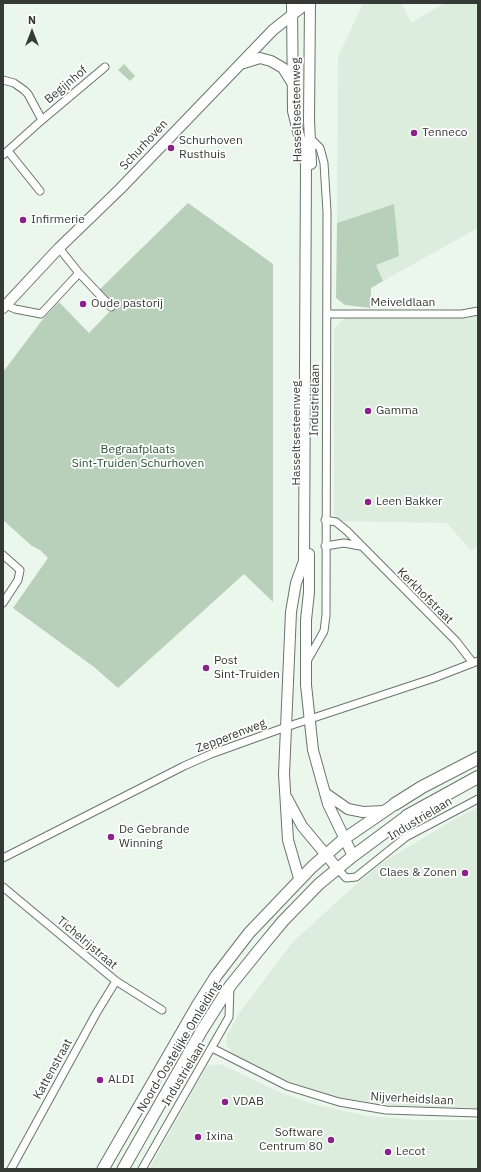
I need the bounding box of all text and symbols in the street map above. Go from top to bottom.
north arrow [12,12,52,52]
text: N [28,13,36,27]
street label: Hasseltsesteenweg [289,57,305,163]
street label: Begijnhof [42,63,90,107]
street label: Schurhoven [117,117,171,173]
place label: Tenneco [422,126,468,140]
marker: Tenneco [409,128,419,138]
place label: Schurhoven Rusthuis [179,134,243,162]
marker: Schurhoven Rusthuis [166,143,176,153]
place label: Infirmerie [31,213,85,227]
marker: Infirmerie [18,215,28,225]
street label: Meiveldlaan [371,296,435,310]
place label: Oude pastorij [91,297,163,311]
marker: Oude pastorij [78,299,88,309]
street label: Industrielaan [307,364,323,436]
street label: Hasseltsesteenweg [290,381,304,485]
place label: Gamma [376,404,418,418]
marker: Gamma [363,406,373,416]
park label: Begraafplaats Sint-Truiden Schurhoven [72,443,204,471]
place label: Leen Bakker [376,495,442,509]
marker: Leen Bakker [363,497,373,507]
street label: Kerkhofstraat [394,565,456,627]
place label: Post Sint-Truiden [214,654,280,682]
marker: Post Sint-Truiden [201,663,211,673]
street label: Zepperenweg [194,716,268,756]
street label: Industrielaan [385,794,455,844]
place label: De Gebrande Winning [119,823,189,851]
marker: De Gebrande Winning [106,832,116,842]
place label: Claes & Zonen [380,866,457,880]
marker: Claes & Zonen [460,868,470,878]
street label: Tichelrijstraat [54,914,120,972]
street label: Noord-Oostelijke Omleiding [134,979,224,1115]
street label: Kattenstraat [30,1036,76,1102]
street label: Industrielaan [159,1039,209,1109]
place label: ALDI [108,1073,135,1087]
marker: ALDI [95,1075,105,1085]
street label: Nijverheidslaan [370,1090,454,1108]
place label: VDAB [233,1095,264,1109]
marker: VDAB [220,1097,230,1107]
place label: Software Centrum 80 [259,1126,323,1154]
place label: Ixina [206,1130,233,1144]
marker: Ixina [193,1132,203,1142]
marker: Software Centrum 80 [326,1135,336,1145]
place label: Lecot [396,1145,425,1159]
marker: Lecot [383,1147,393,1157]

